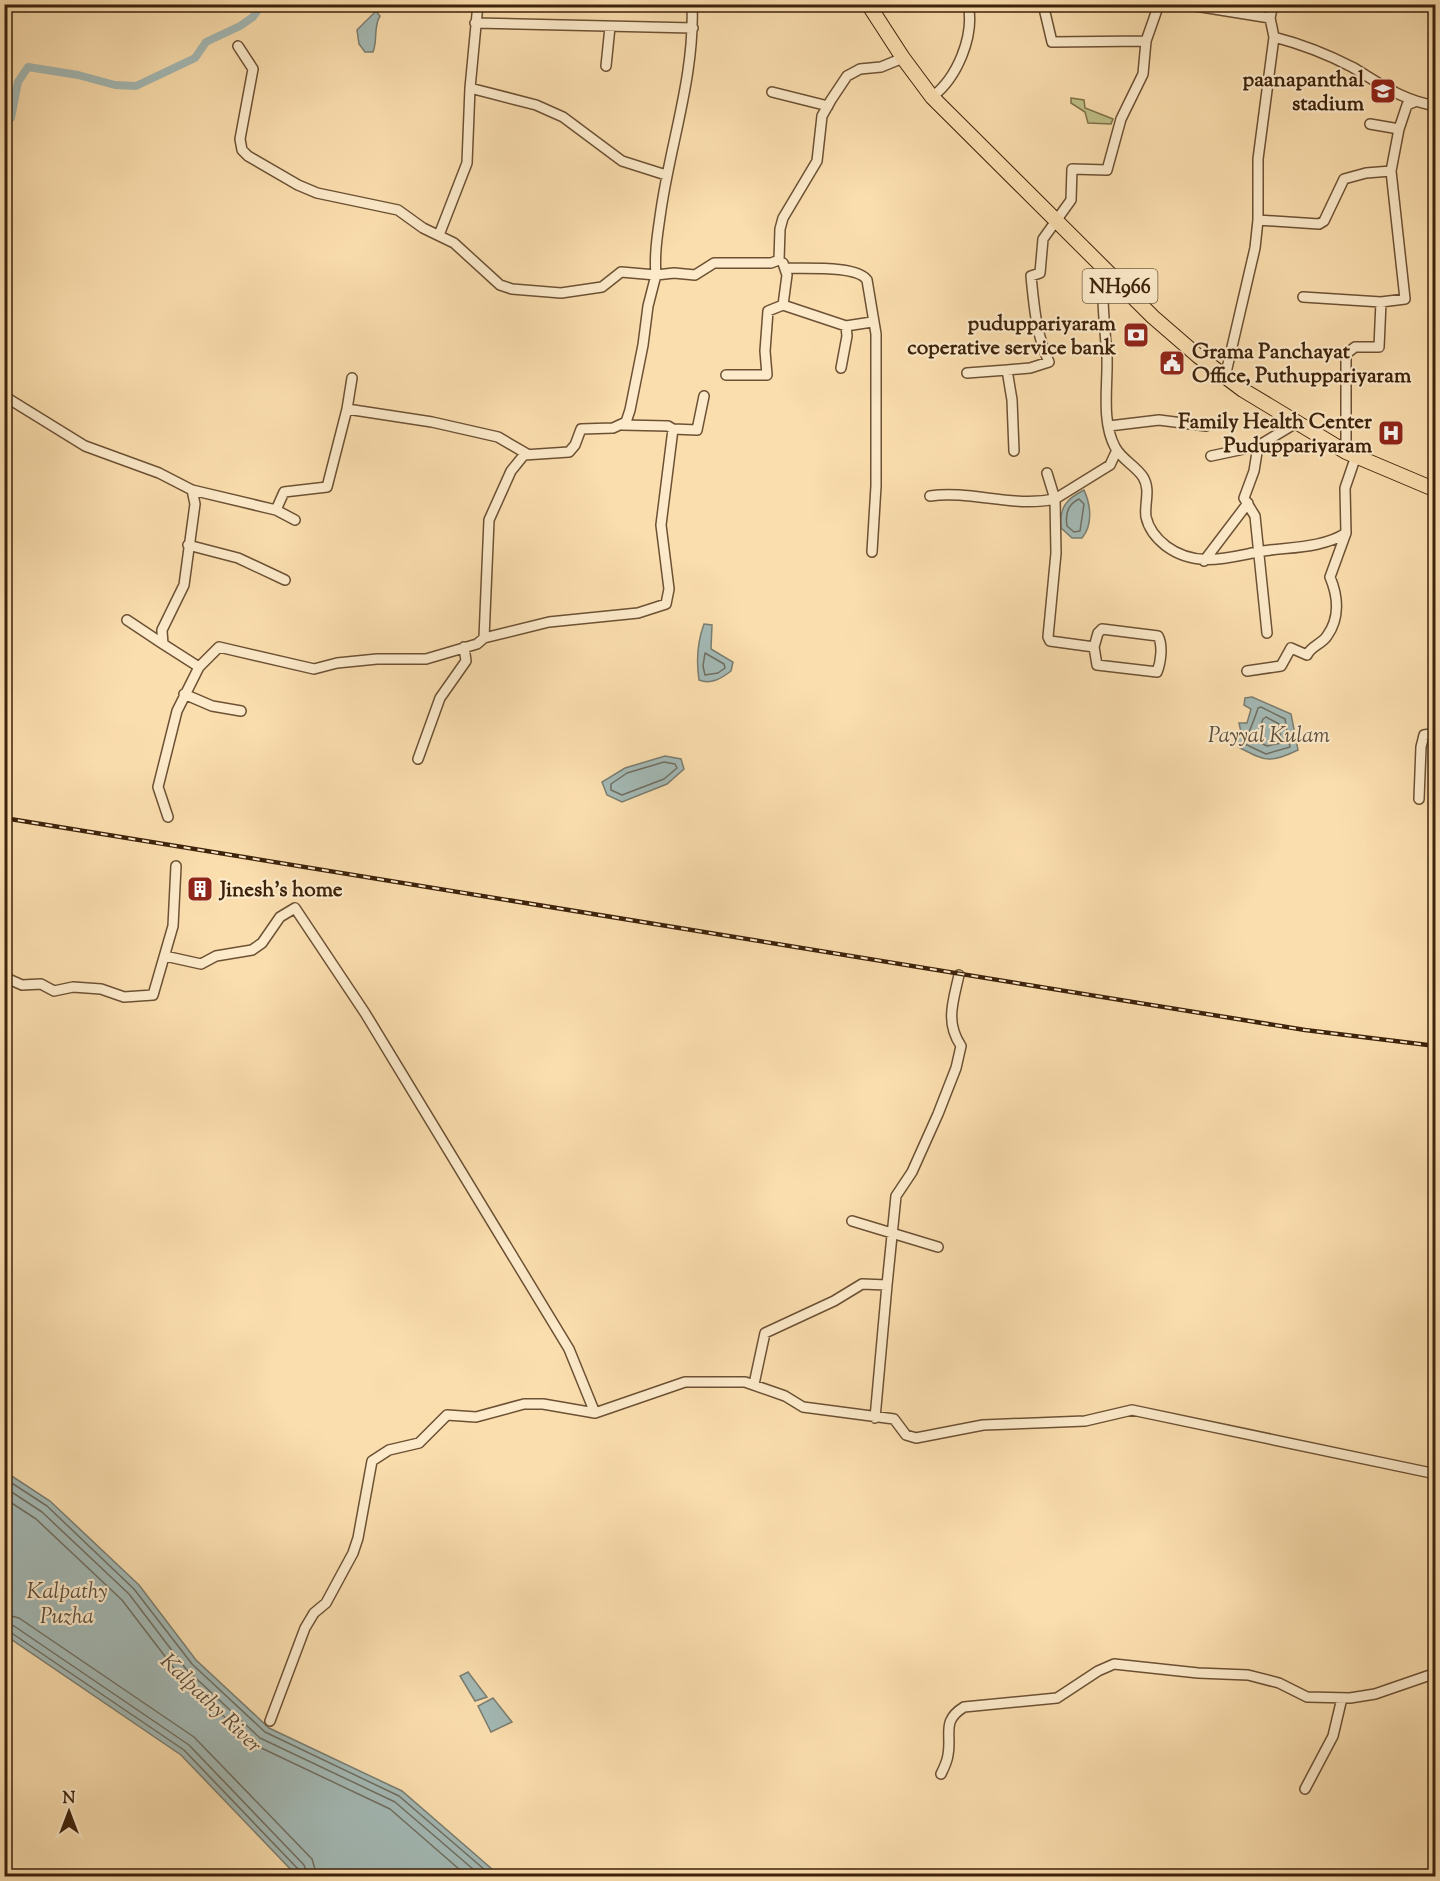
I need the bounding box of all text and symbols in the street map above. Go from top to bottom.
place label: paanapanthal stadium [1243,66,1365,120]
school or university icon: paanapanthal stadium [1368,76,1398,106]
road number: NH966 [1082,269,1158,303]
place label: puduppariyaram coperative service bank [907,310,1117,364]
bank icon: puduppariyaram coperative service bank [1121,320,1151,350]
place label: Grama Panchayat Office, Puthuppariyaram [1192,338,1412,392]
public building icon: Grama Panchayat Office, Puthuppariyaram [1157,348,1187,378]
place label: Family Health Center Puduppariyaram [1178,408,1373,462]
hospital icon: Family Health Center Puduppariyaram [1376,418,1406,448]
water label: Payyal Kulam [1208,721,1330,753]
building icon: Jinesh's home [185,874,215,904]
place label: Jinesh's home [218,876,343,906]
water label: Kalpathy Puzha [26,1577,108,1634]
water label: Kalpathy River [152,1647,268,1761]
north arrow [39,1782,99,1842]
text: N [63,1788,76,1811]

